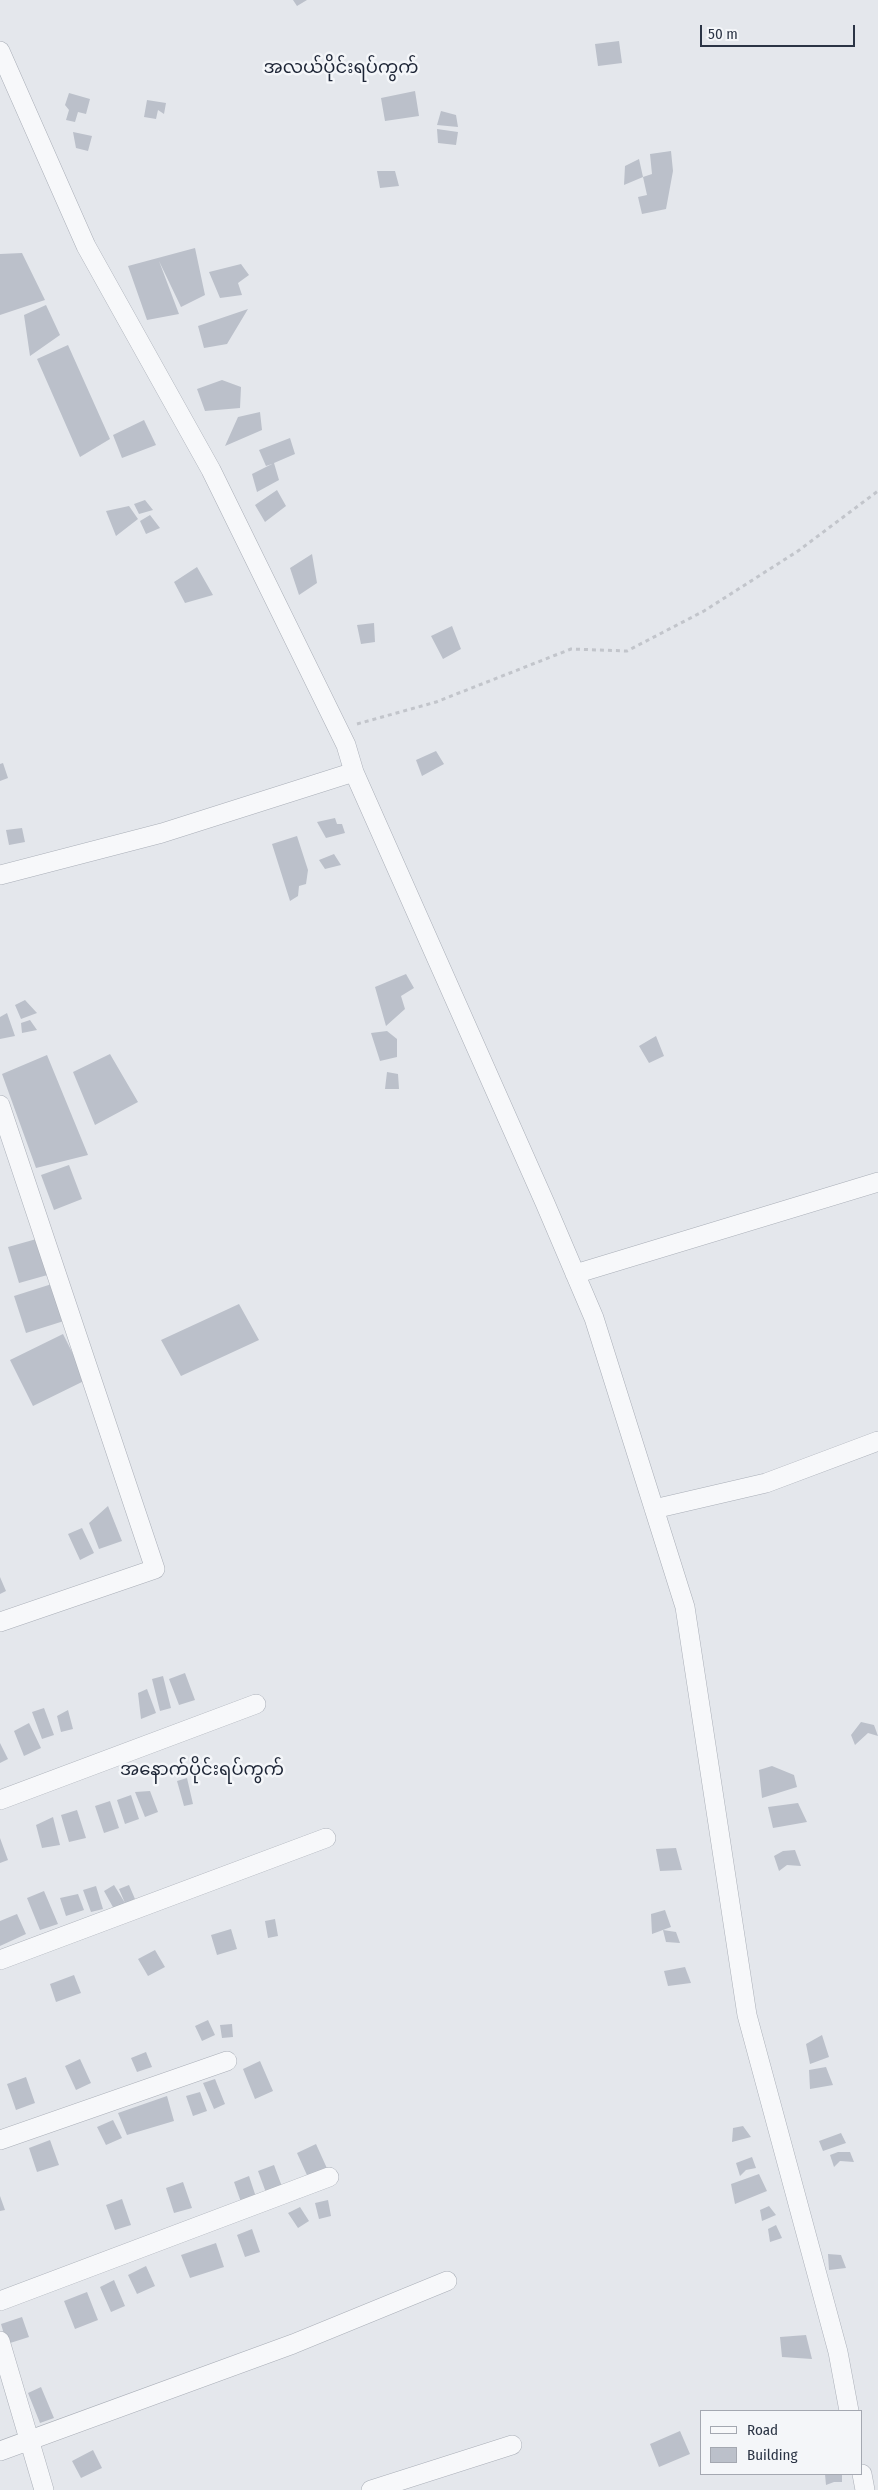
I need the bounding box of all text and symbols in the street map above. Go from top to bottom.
scale bar [703,15,858,47]
text: 50 m [708,25,738,43]
district label: အလယ်ပိုင်းရပ်ကွက် [264,57,418,79]
district label: အနောက်ပိုင်းရပ်ကွက် [120,1759,284,1781]
legend [700,2410,863,2475]
text: Road [747,2421,778,2439]
text: Building [747,2446,798,2464]

